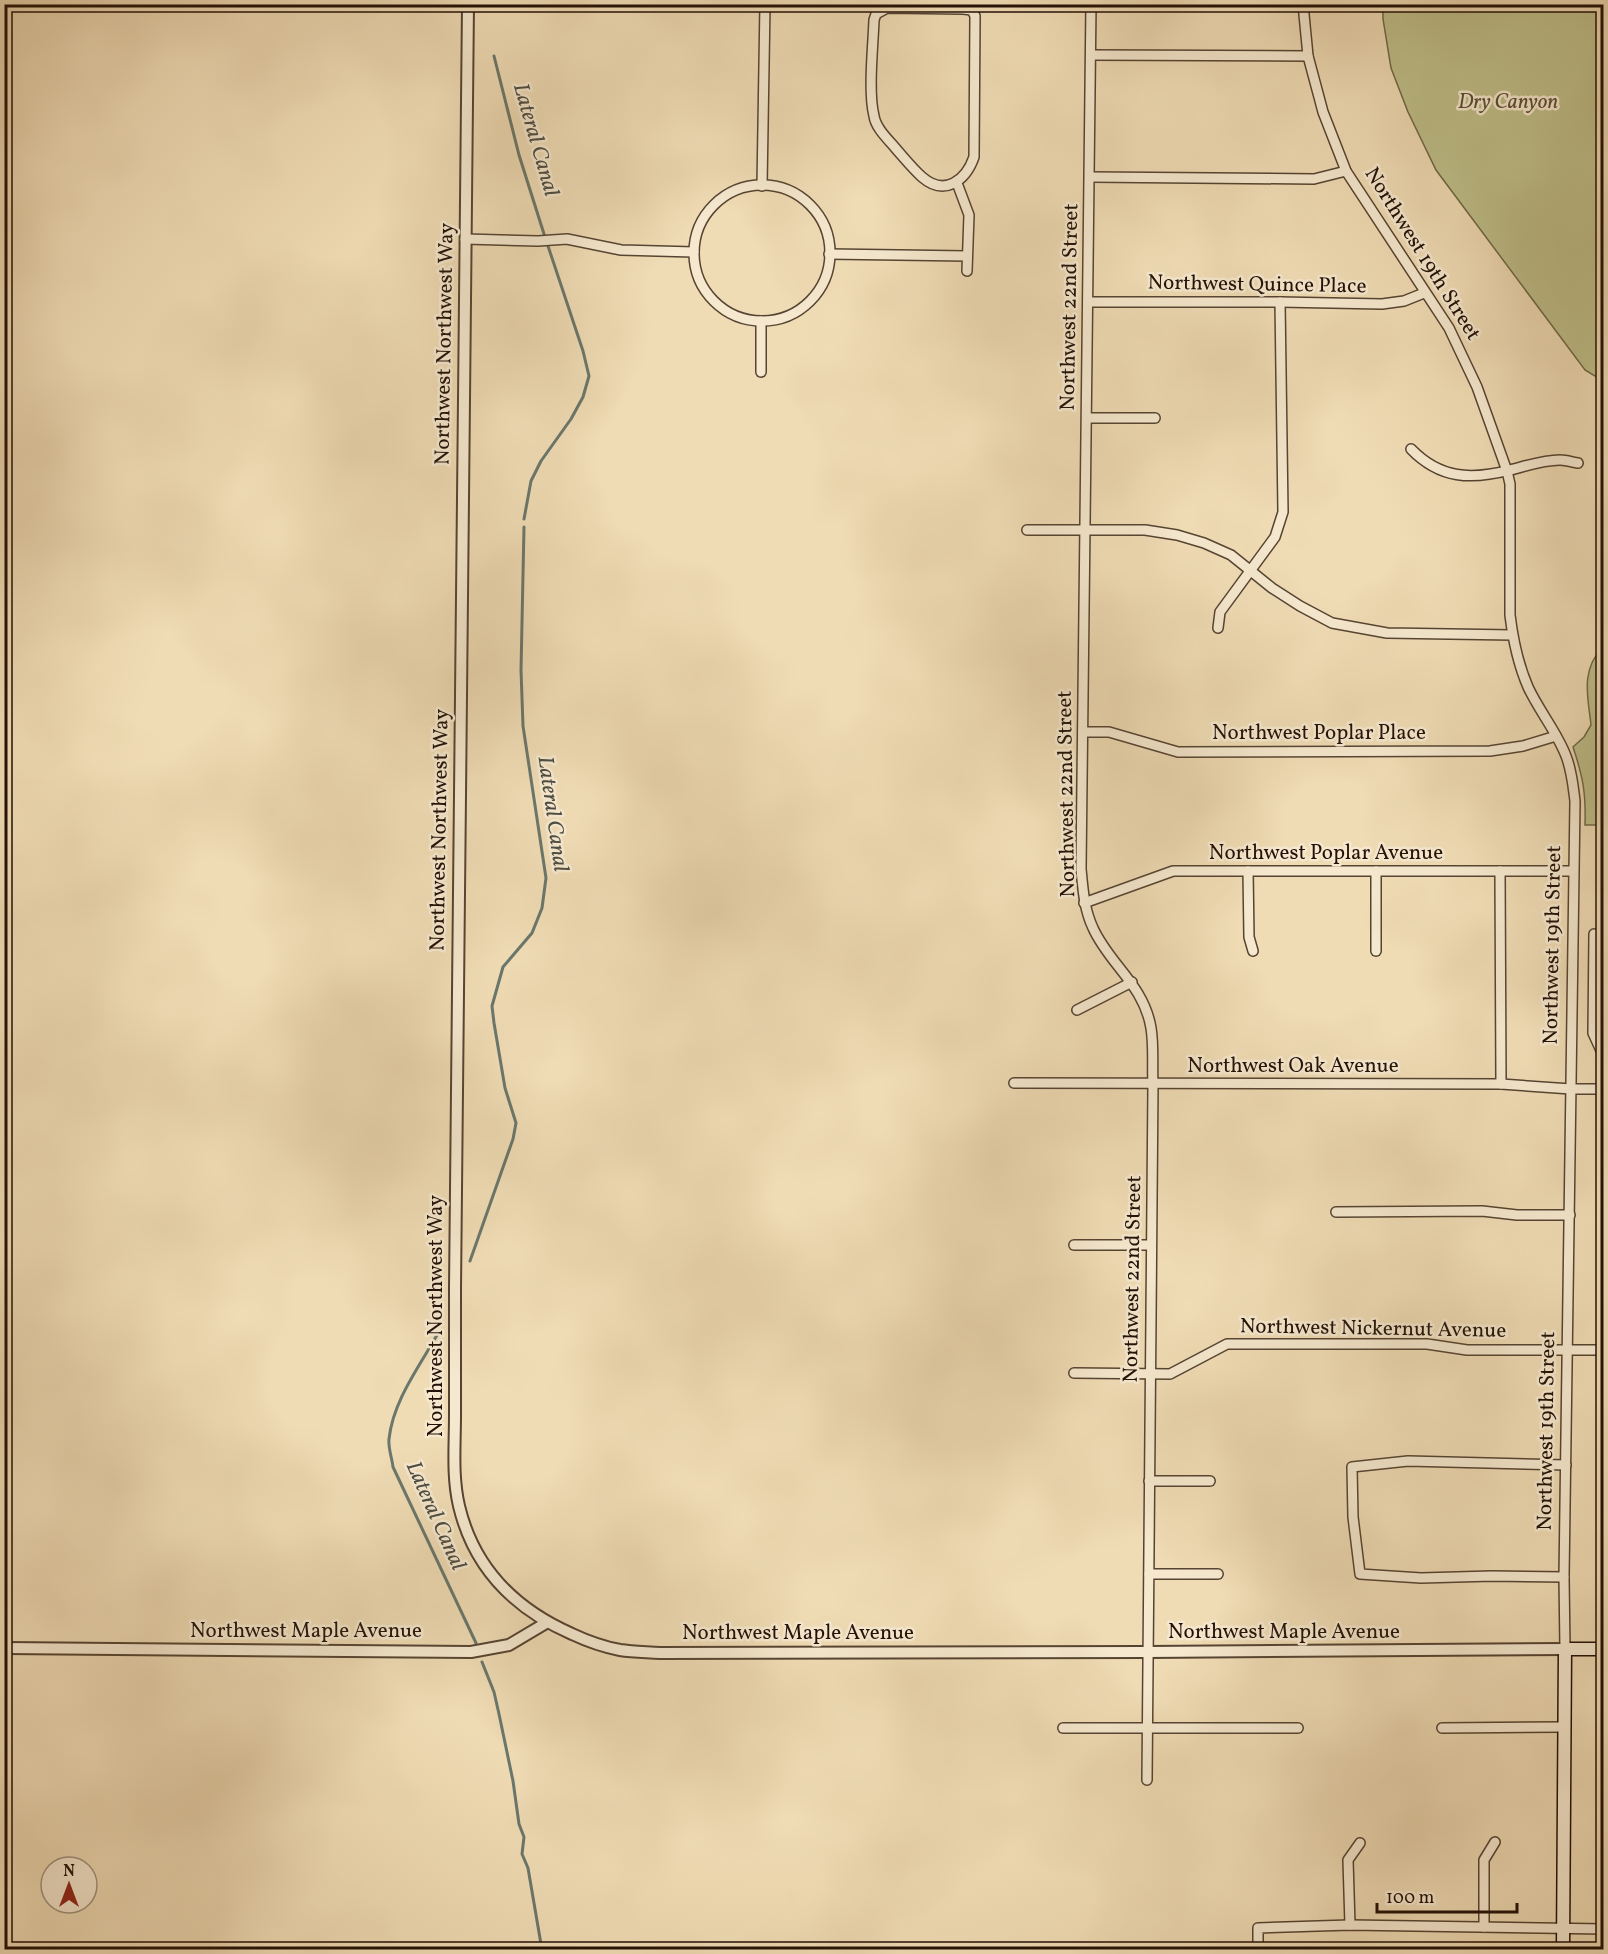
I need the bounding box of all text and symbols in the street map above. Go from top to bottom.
water label: Lateral Canal [504,80,566,201]
park label: Dry Canyon [1458,88,1558,117]
street label: Northwest 19th Street [1357,162,1487,346]
street label: Northwest 22nd Street [1054,203,1086,411]
street label: Northwest Northwest Way [428,222,462,465]
street label: Northwest Quince Place [1147,269,1367,301]
street label: Northwest 22nd Street [1051,690,1083,898]
street label: Northwest Northwest Way [423,708,457,951]
street label: Northwest Poplar Place [1212,719,1426,748]
water label: Lateral Canal [529,754,576,874]
street label: Northwest Poplar Avenue [1209,839,1443,868]
street label: Northwest 19th Street [1537,845,1569,1045]
street label: Northwest Oak Avenue [1187,1052,1399,1081]
street label: Northwest 22nd Street [1117,1175,1149,1383]
street label: Northwest Northwest Way [422,1194,451,1437]
street label: Northwest Nickernut Avenue [1240,1312,1506,1346]
street label: Northwest 19th Street [1531,1331,1563,1531]
water label: Lateral Canal [397,1456,473,1576]
street label: Northwest Maple Avenue [190,1617,422,1646]
street label: Northwest Maple Avenue [1168,1618,1400,1647]
street label: Northwest Maple Avenue [682,1619,914,1648]
north arrow [39,1855,99,1915]
text: N [63,1861,75,1883]
scale bar [1377,1876,1516,1914]
text: 100 m [1386,1886,1435,1911]

